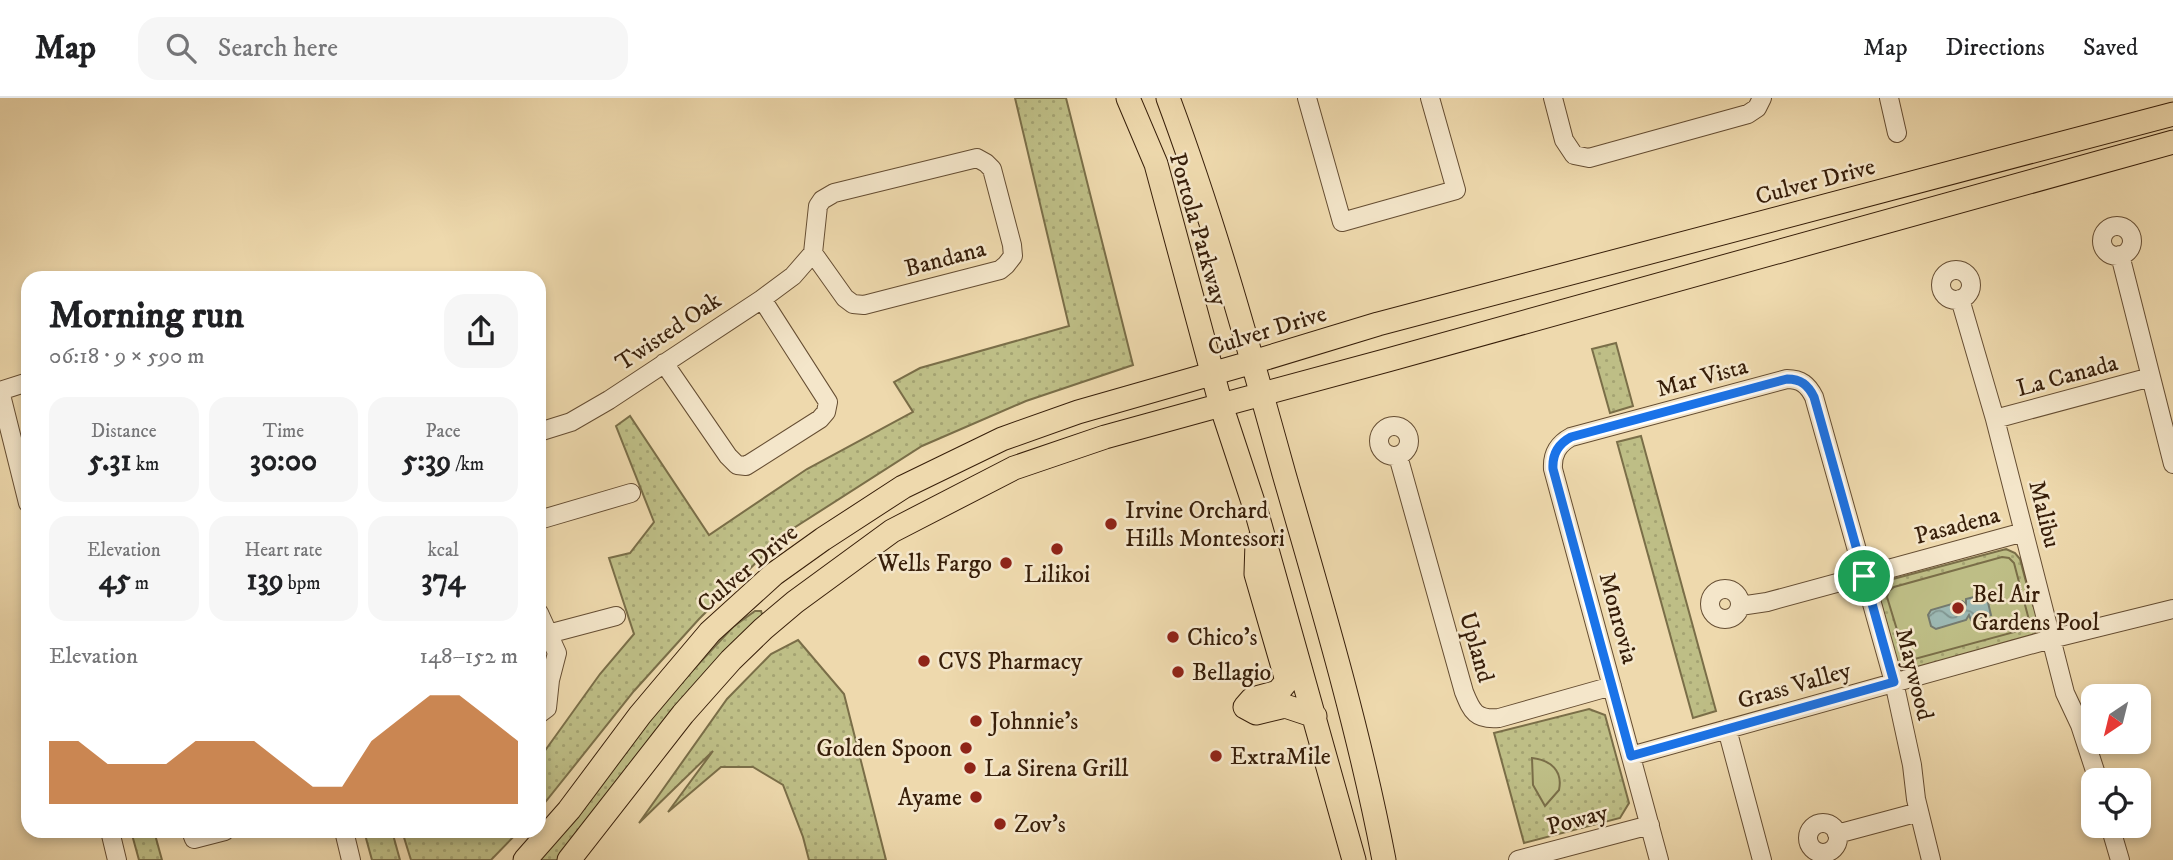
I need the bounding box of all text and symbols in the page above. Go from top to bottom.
search box [138,17,628,80]
text: Map [35,28,96,69]
icon: search [162,29,200,67]
text: Search here [218,32,338,65]
text: Map [1863,33,1908,63]
text: Directions [1946,33,2045,63]
text: Saved [2083,33,2138,63]
street label: Portola Parkway [1162,149,1234,310]
street label: Culver Drive [1752,152,1878,212]
street label: Bandana [901,234,990,284]
street label: Twisted Oak [610,286,727,378]
text: Morning run [49,292,244,340]
button: share [444,294,518,368]
street label: Culver Drive [1204,299,1330,363]
text: 06:18 · 9 × 590 m [49,342,205,371]
street label: La Canada [2013,348,2122,404]
street label: Mar Vista [1653,351,1752,405]
text: Distance [91,420,157,443]
text: Time [263,420,304,443]
text: Pace [426,420,461,443]
text: 5.31 [88,443,132,480]
text: 30:00 [250,443,317,480]
text: 5:39 [402,443,451,480]
text: km [132,453,159,476]
text: /km [451,453,484,476]
street label: Malibu [2021,477,2067,551]
place label: Irvine Orchard Hills Montessori [1125,496,1285,554]
street label: Pasadena [1911,500,2004,552]
marker: Irvine Orchard Hills Montessori [1103,516,1119,532]
street label: Culver Drive [691,518,804,620]
text: Elevation [87,539,161,562]
text: Heart rate [245,539,322,562]
text: kcal [428,539,459,562]
marker: Lilikoi [1049,541,1065,557]
pin [1834,546,1894,606]
place label: Wells Fargo [876,549,992,579]
marker: Wells Fargo [998,555,1014,571]
icon: arrive [1845,557,1883,595]
place label: Lilikoi [1024,560,1090,590]
text: 45 [99,562,131,599]
text: 139 [247,562,284,599]
text: 374 [421,562,465,599]
street label: Monrovia [1591,569,1645,668]
text: m [131,572,149,595]
text: bpm [284,572,320,595]
place label: Bel Air Gardens Pool [1972,580,2100,638]
marker: Bel Air Gardens Pool [1950,600,1966,616]
street label: Upland [1452,609,1500,686]
place label: Chico's [1187,623,1258,653]
street label: Maywood [1888,625,1940,724]
marker: Chico's [1165,629,1181,645]
text: Elevation [49,642,138,671]
text: 148–152 m [419,642,518,671]
place label: CVS Pharmacy [938,647,1083,677]
marker: CVS Pharmacy [916,653,932,669]
street label: Grass Valley [1734,655,1855,716]
place label: Bellagio [1192,658,1271,688]
marker: Bellagio [1170,664,1186,680]
north arrow [2081,684,2151,754]
map controls [2081,684,2151,838]
place label: Johnnie's [988,707,1078,737]
marker: Johnnie's [968,713,984,729]
place label: Golden Spoon [816,734,952,764]
marker: Golden Spoon [958,740,974,756]
place label: ExtraMile [1230,742,1331,772]
marker: ExtraMile [1208,748,1224,764]
place label: La Sirena Grill [984,754,1129,784]
marker: La Sirena Grill [962,760,978,776]
button: locate [2081,768,2151,838]
place label: Ayame [898,783,962,813]
marker: Ayame [968,789,984,805]
street label: Poway [1543,797,1612,842]
place label: Zov's [1014,810,1066,840]
marker: Zov's [992,816,1008,832]

